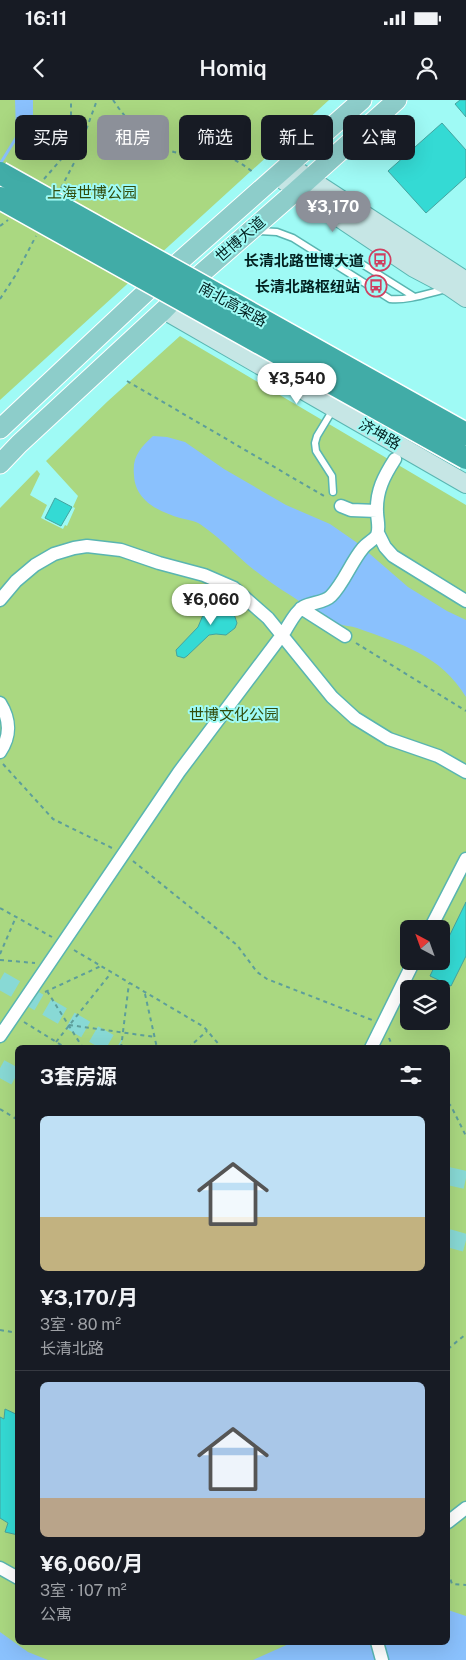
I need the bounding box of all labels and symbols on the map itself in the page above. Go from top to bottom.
park label: 上海世博公园 [47,184,137,201]
pin: ¥3,170 [292,190,374,233]
street label: 世博大道 [212,213,268,265]
bus stop icon: 长清北路世博大道 [368,248,392,272]
place label: 长清北路世博大道 [244,252,364,269]
bus stop icon: 长清北路枢纽站 [364,274,388,298]
street label: 南北高架路 [196,278,270,330]
place label: 长清北路枢纽站 [255,278,360,295]
pin: ¥3,540 [256,362,338,405]
street label: 济坤路 [356,415,404,453]
pin: ¥6,060 [170,584,252,626]
park label: 世博文化公园 [189,706,279,723]
north arrow [400,920,450,970]

